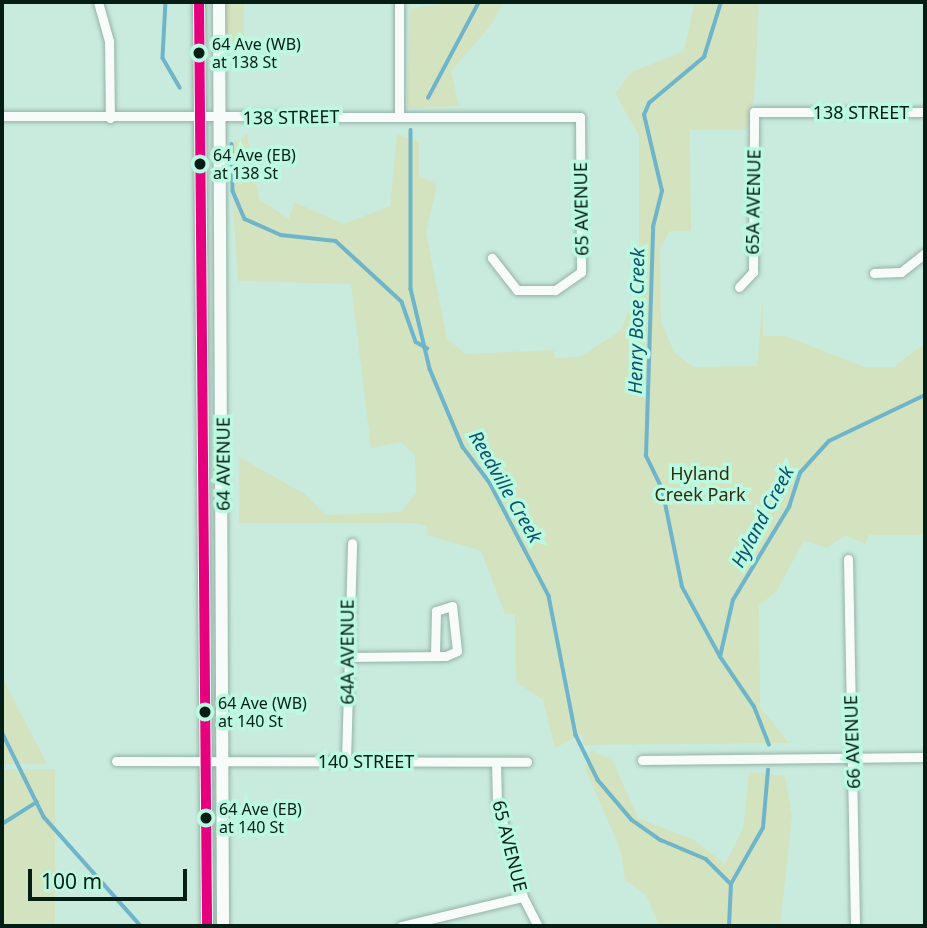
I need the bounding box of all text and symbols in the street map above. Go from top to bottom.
place label: 64 Ave (WB) at 138 St [212,34,301,72]
marker: 64 Ave (WB) at 138 St [192,46,206,60]
street label: 138 STREET [813,101,909,123]
street label: 138 STREET [242,105,340,129]
place label: 64 Ave (EB) at 138 St [213,145,296,183]
street label: 65A AVENUE [741,149,765,255]
marker: 64 Ave (EB) at 138 St [193,157,207,171]
street label: 65 AVENUE [569,162,593,256]
water label: Henry Bose Creek [624,248,650,394]
street label: 64 AVENUE [212,417,234,511]
water label: Reedville Creek [464,427,546,547]
park label: Hyland Creek Park [654,463,746,505]
water label: Hyland Creek [727,463,799,571]
street label: 64A AVENUE [336,599,358,705]
place label: 64 Ave (WB) at 140 St [218,693,307,731]
street label: 66 AVENUE [840,695,864,789]
marker: 64 Ave (WB) at 140 St [198,705,212,719]
street label: 140 STREET [318,750,414,772]
street label: 65 AVENUE [488,798,532,894]
place label: 64 Ave (EB) at 140 St [219,799,302,837]
marker: 64 Ave (EB) at 140 St [199,811,213,825]
scale bar [32,855,191,899]
text: 100 m [41,867,102,895]

